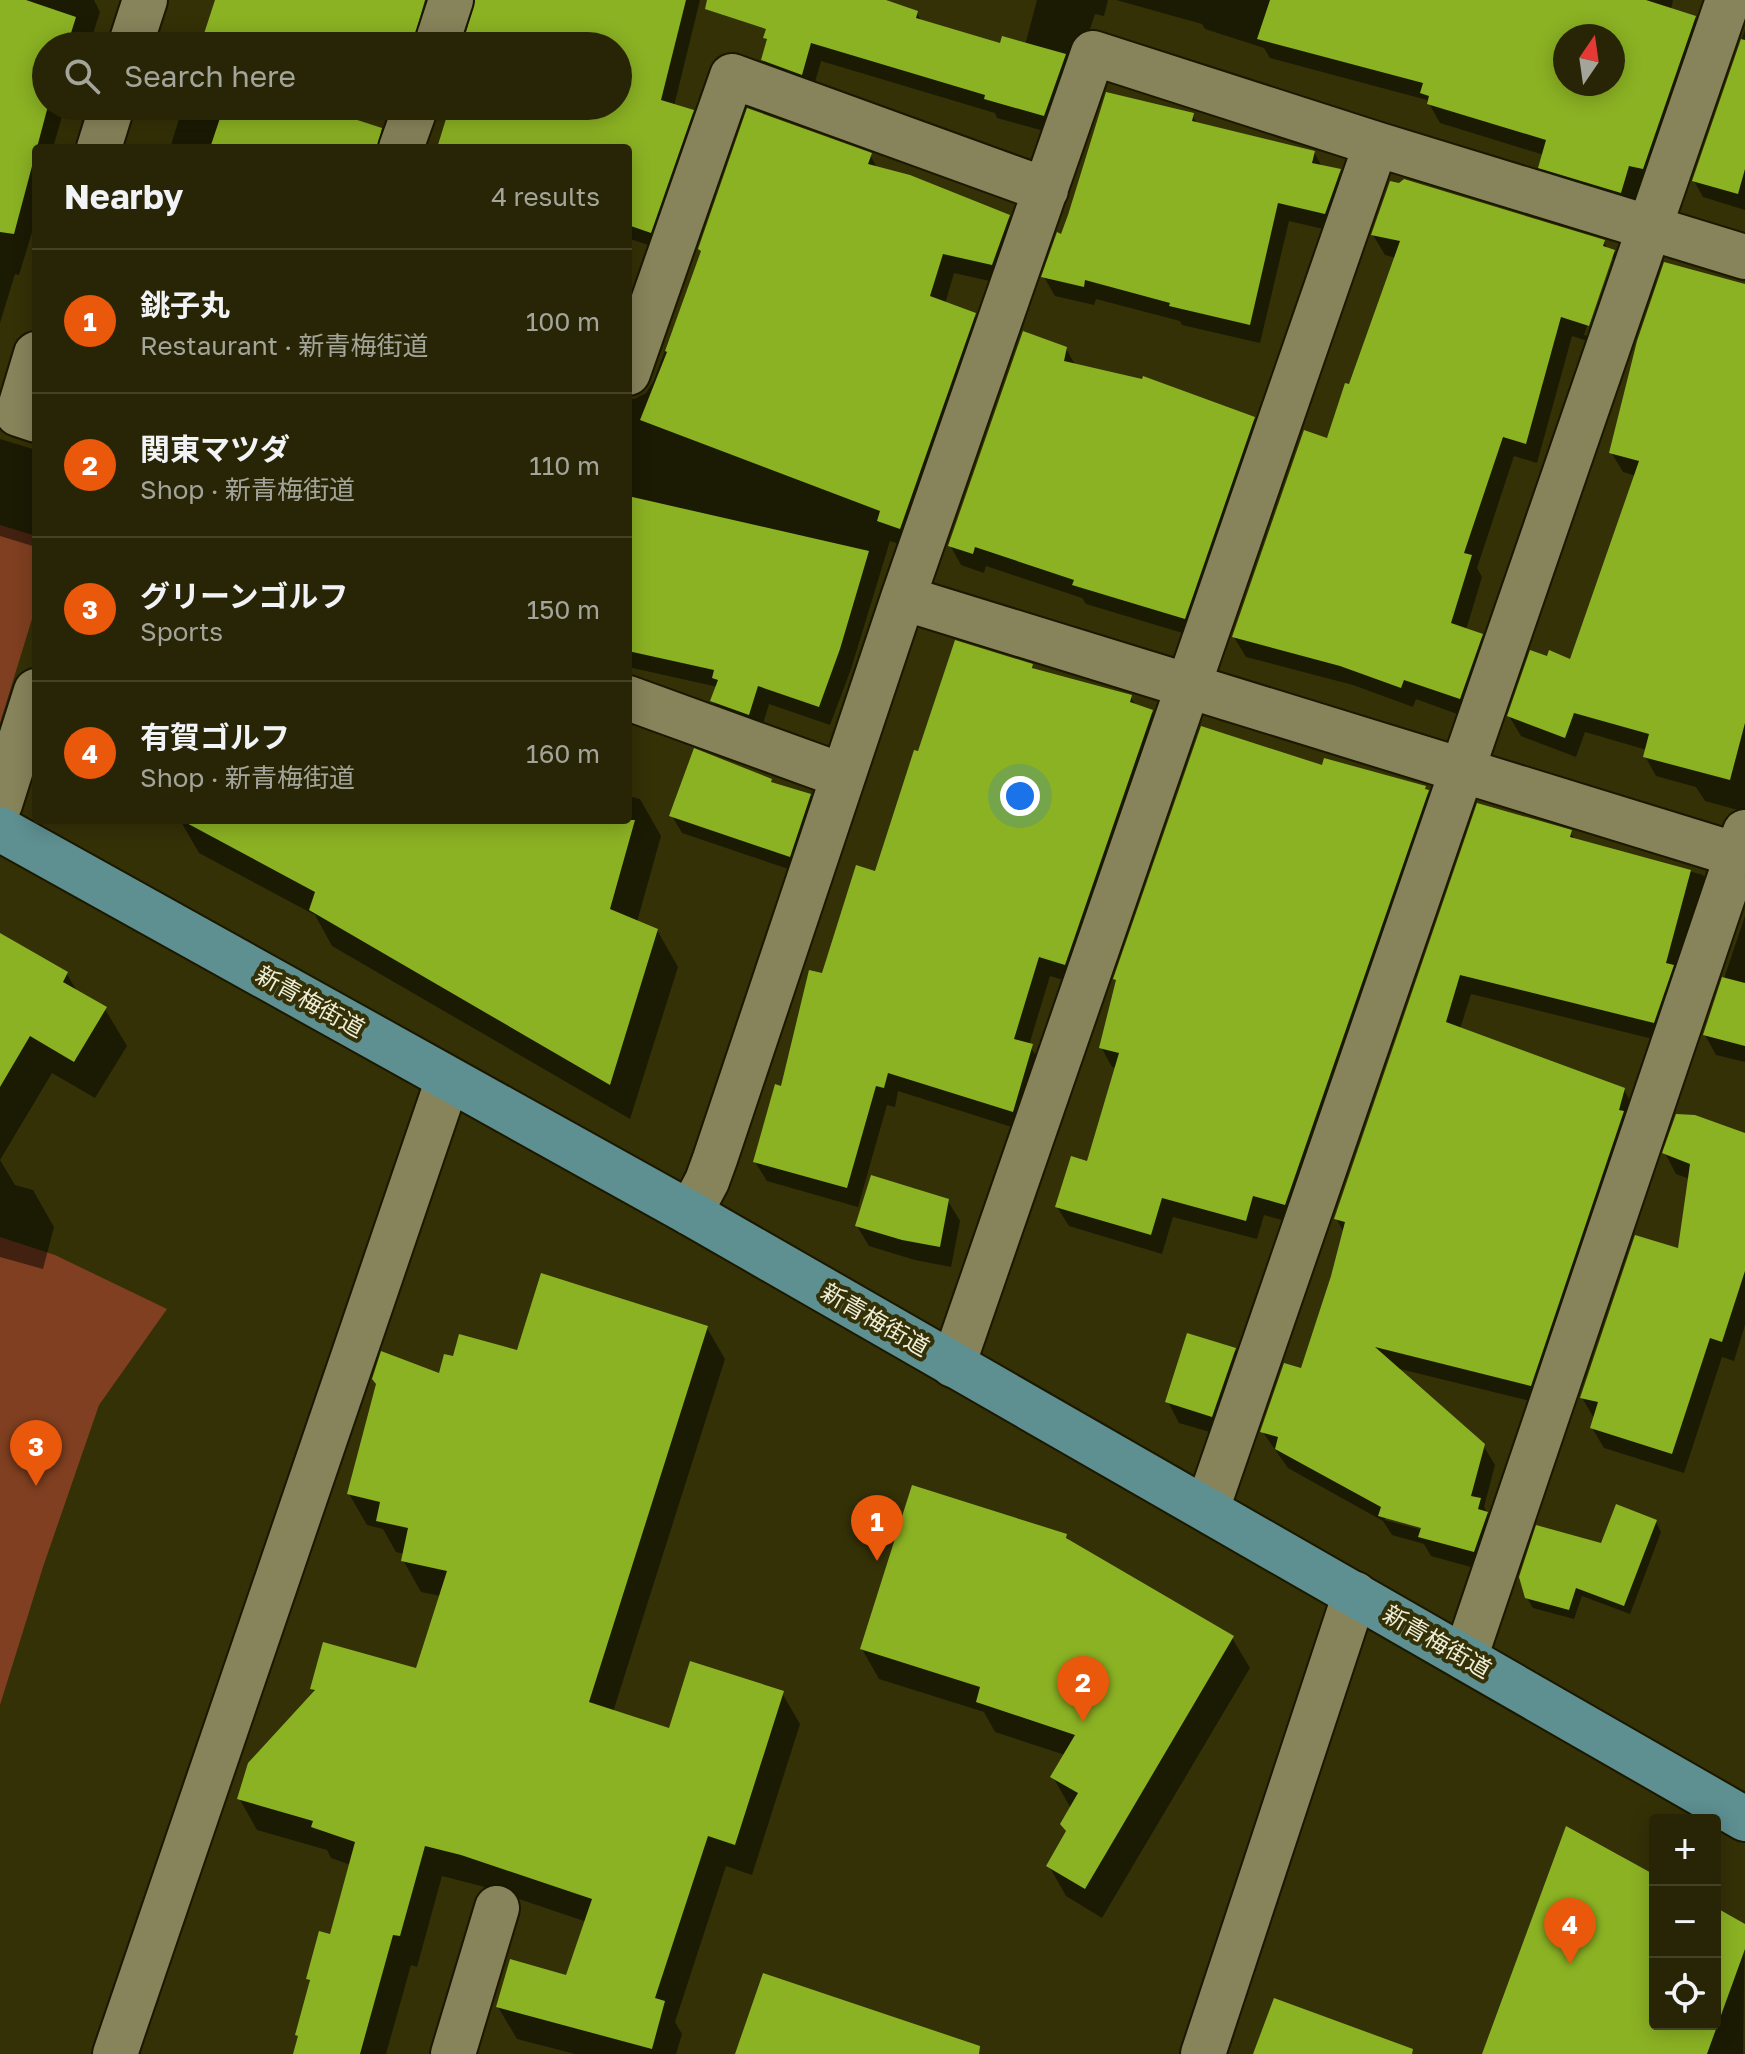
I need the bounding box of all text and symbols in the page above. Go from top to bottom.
north arrow [1553,24,1625,96]
search box [32,32,632,120]
icon: search [60,54,104,98]
text: Search here [124,58,296,94]
text: Nearby [64,176,184,216]
text: 4 results [491,181,600,212]
text: 銚子丸 [140,287,230,323]
text: 1 [83,306,97,337]
text: 100 m [526,306,600,337]
text: Restaurant · 新青梅街道 [140,330,429,361]
text: 関東マツダ [140,431,290,467]
text: 2 [82,450,98,481]
text: 110 m [529,450,600,481]
text: Shop · 新青梅街道 [140,474,355,505]
text: グリーンゴルフ [140,578,349,614]
text: 3 [82,594,98,625]
text: 150 m [527,594,600,625]
text: Sports [140,616,223,647]
text: 有賀ゴルフ [140,719,290,755]
text: 4 [82,738,98,769]
text: 160 m [526,738,600,769]
text: Shop · 新青梅街道 [140,762,355,793]
your location [1000,776,1040,816]
street label: 新青梅街道 [251,959,370,1042]
street label: 新青梅街道 [817,1276,935,1361]
pin: 3 [10,1420,62,1486]
pin: 1 [851,1495,903,1561]
street label: 新青梅街道 [1379,1598,1497,1683]
pin: 2 [1057,1656,1109,1722]
map controls [1649,1814,1721,2030]
button: + [1649,1814,1721,1886]
button: − [1649,1886,1721,1958]
pin: 4 [1544,1898,1596,1964]
button: locate [1649,1958,1721,2030]

